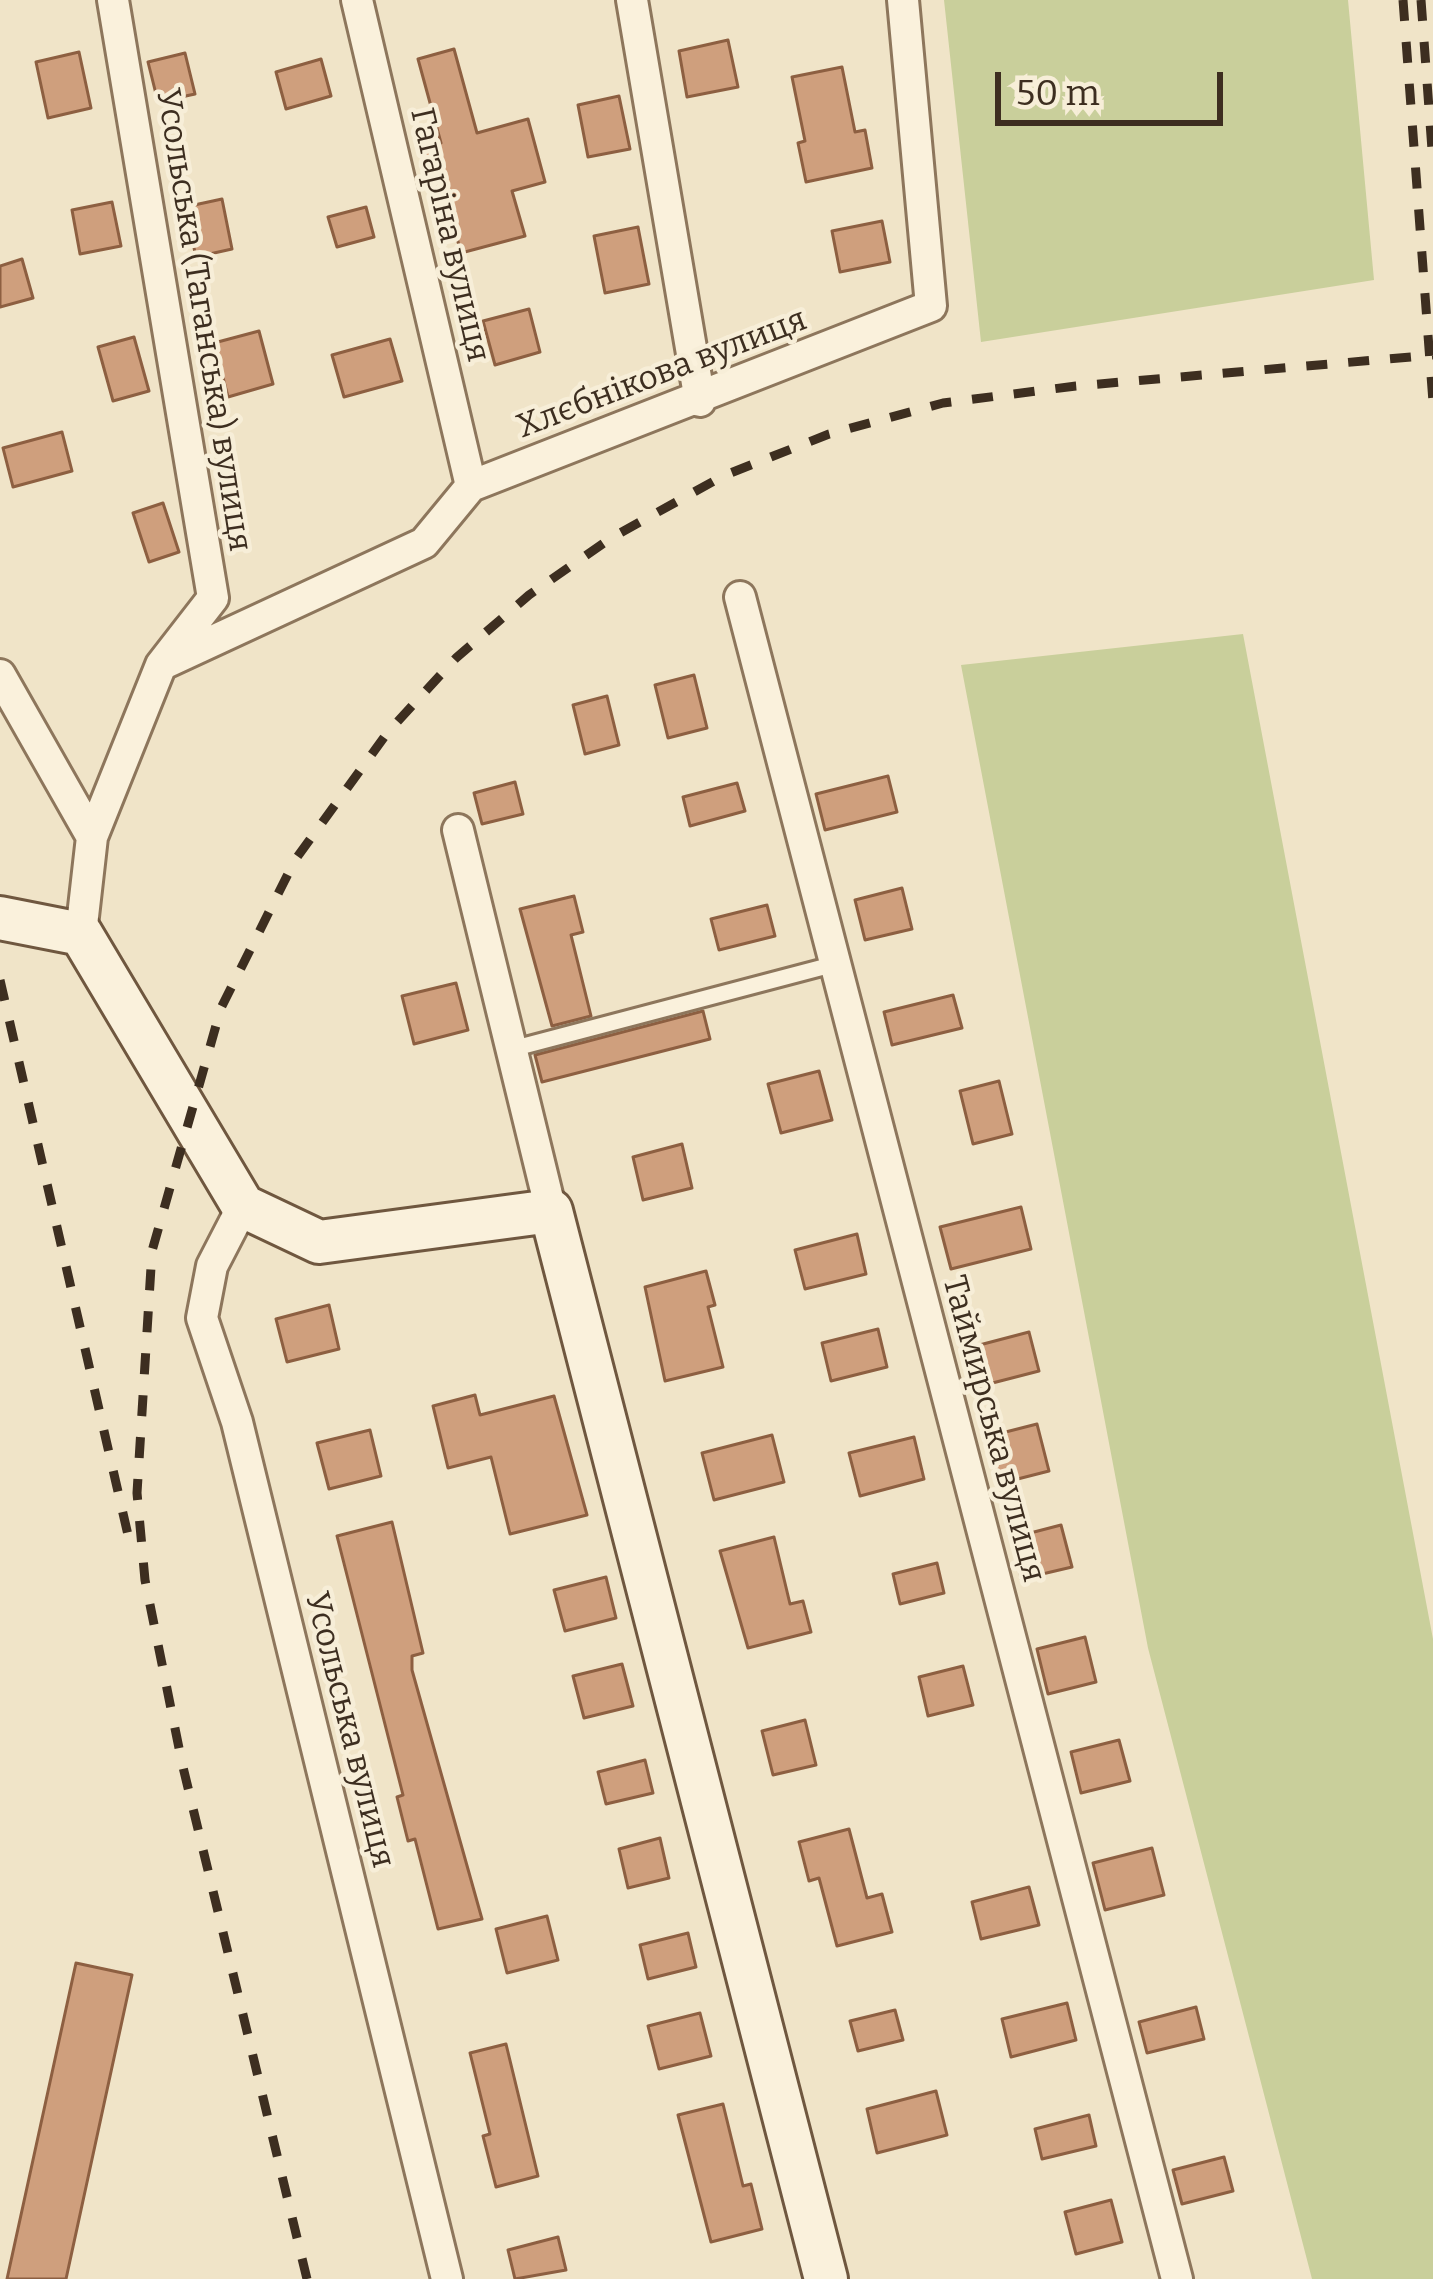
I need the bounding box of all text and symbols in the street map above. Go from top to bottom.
scale bar [1001,48,1229,122]
text: 50 m [1016,71,1100,115]
street label: Усольська (Таганська) вулиця [147,86,259,554]
street label: Гагаріна вулиця [401,104,497,366]
street label: Хлєбнікова вулиця [512,300,812,448]
street label: Таймирська вулиця [933,1272,1053,1586]
street label: Усольська вулиця [296,1588,402,1872]

